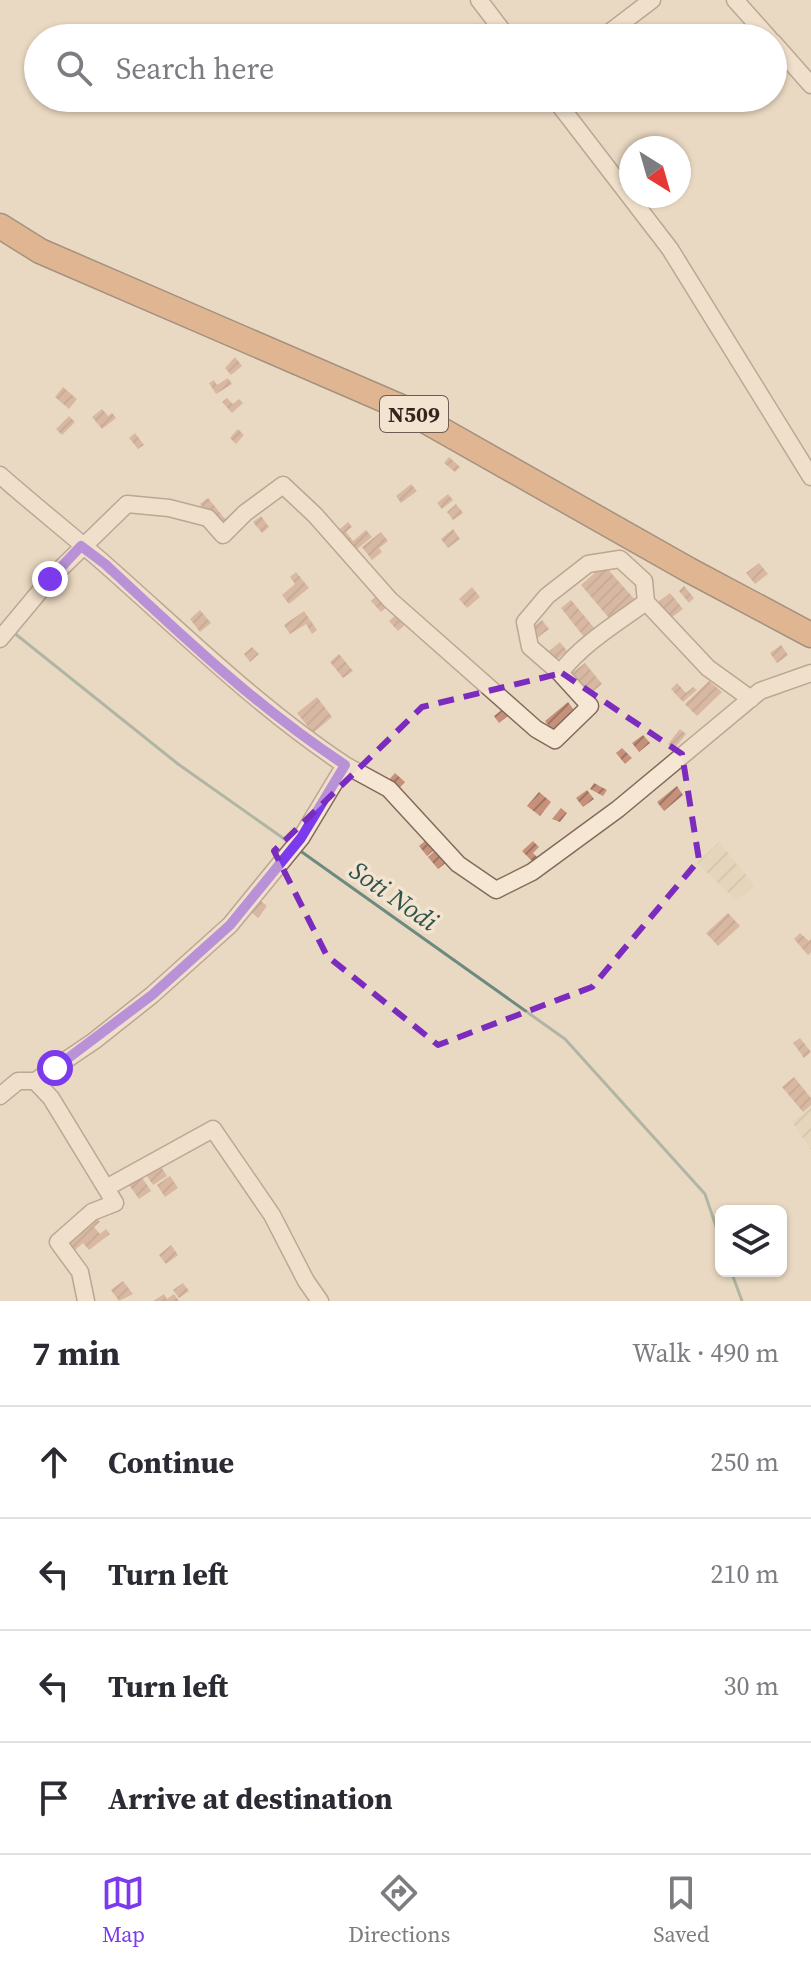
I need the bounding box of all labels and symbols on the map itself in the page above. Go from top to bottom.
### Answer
north arrow [619,136,691,208]
road number: N509 [380,396,448,432]
route end [32,561,68,597]
water label: Soti Nodi [343,852,445,940]
route start [37,1050,73,1086]

